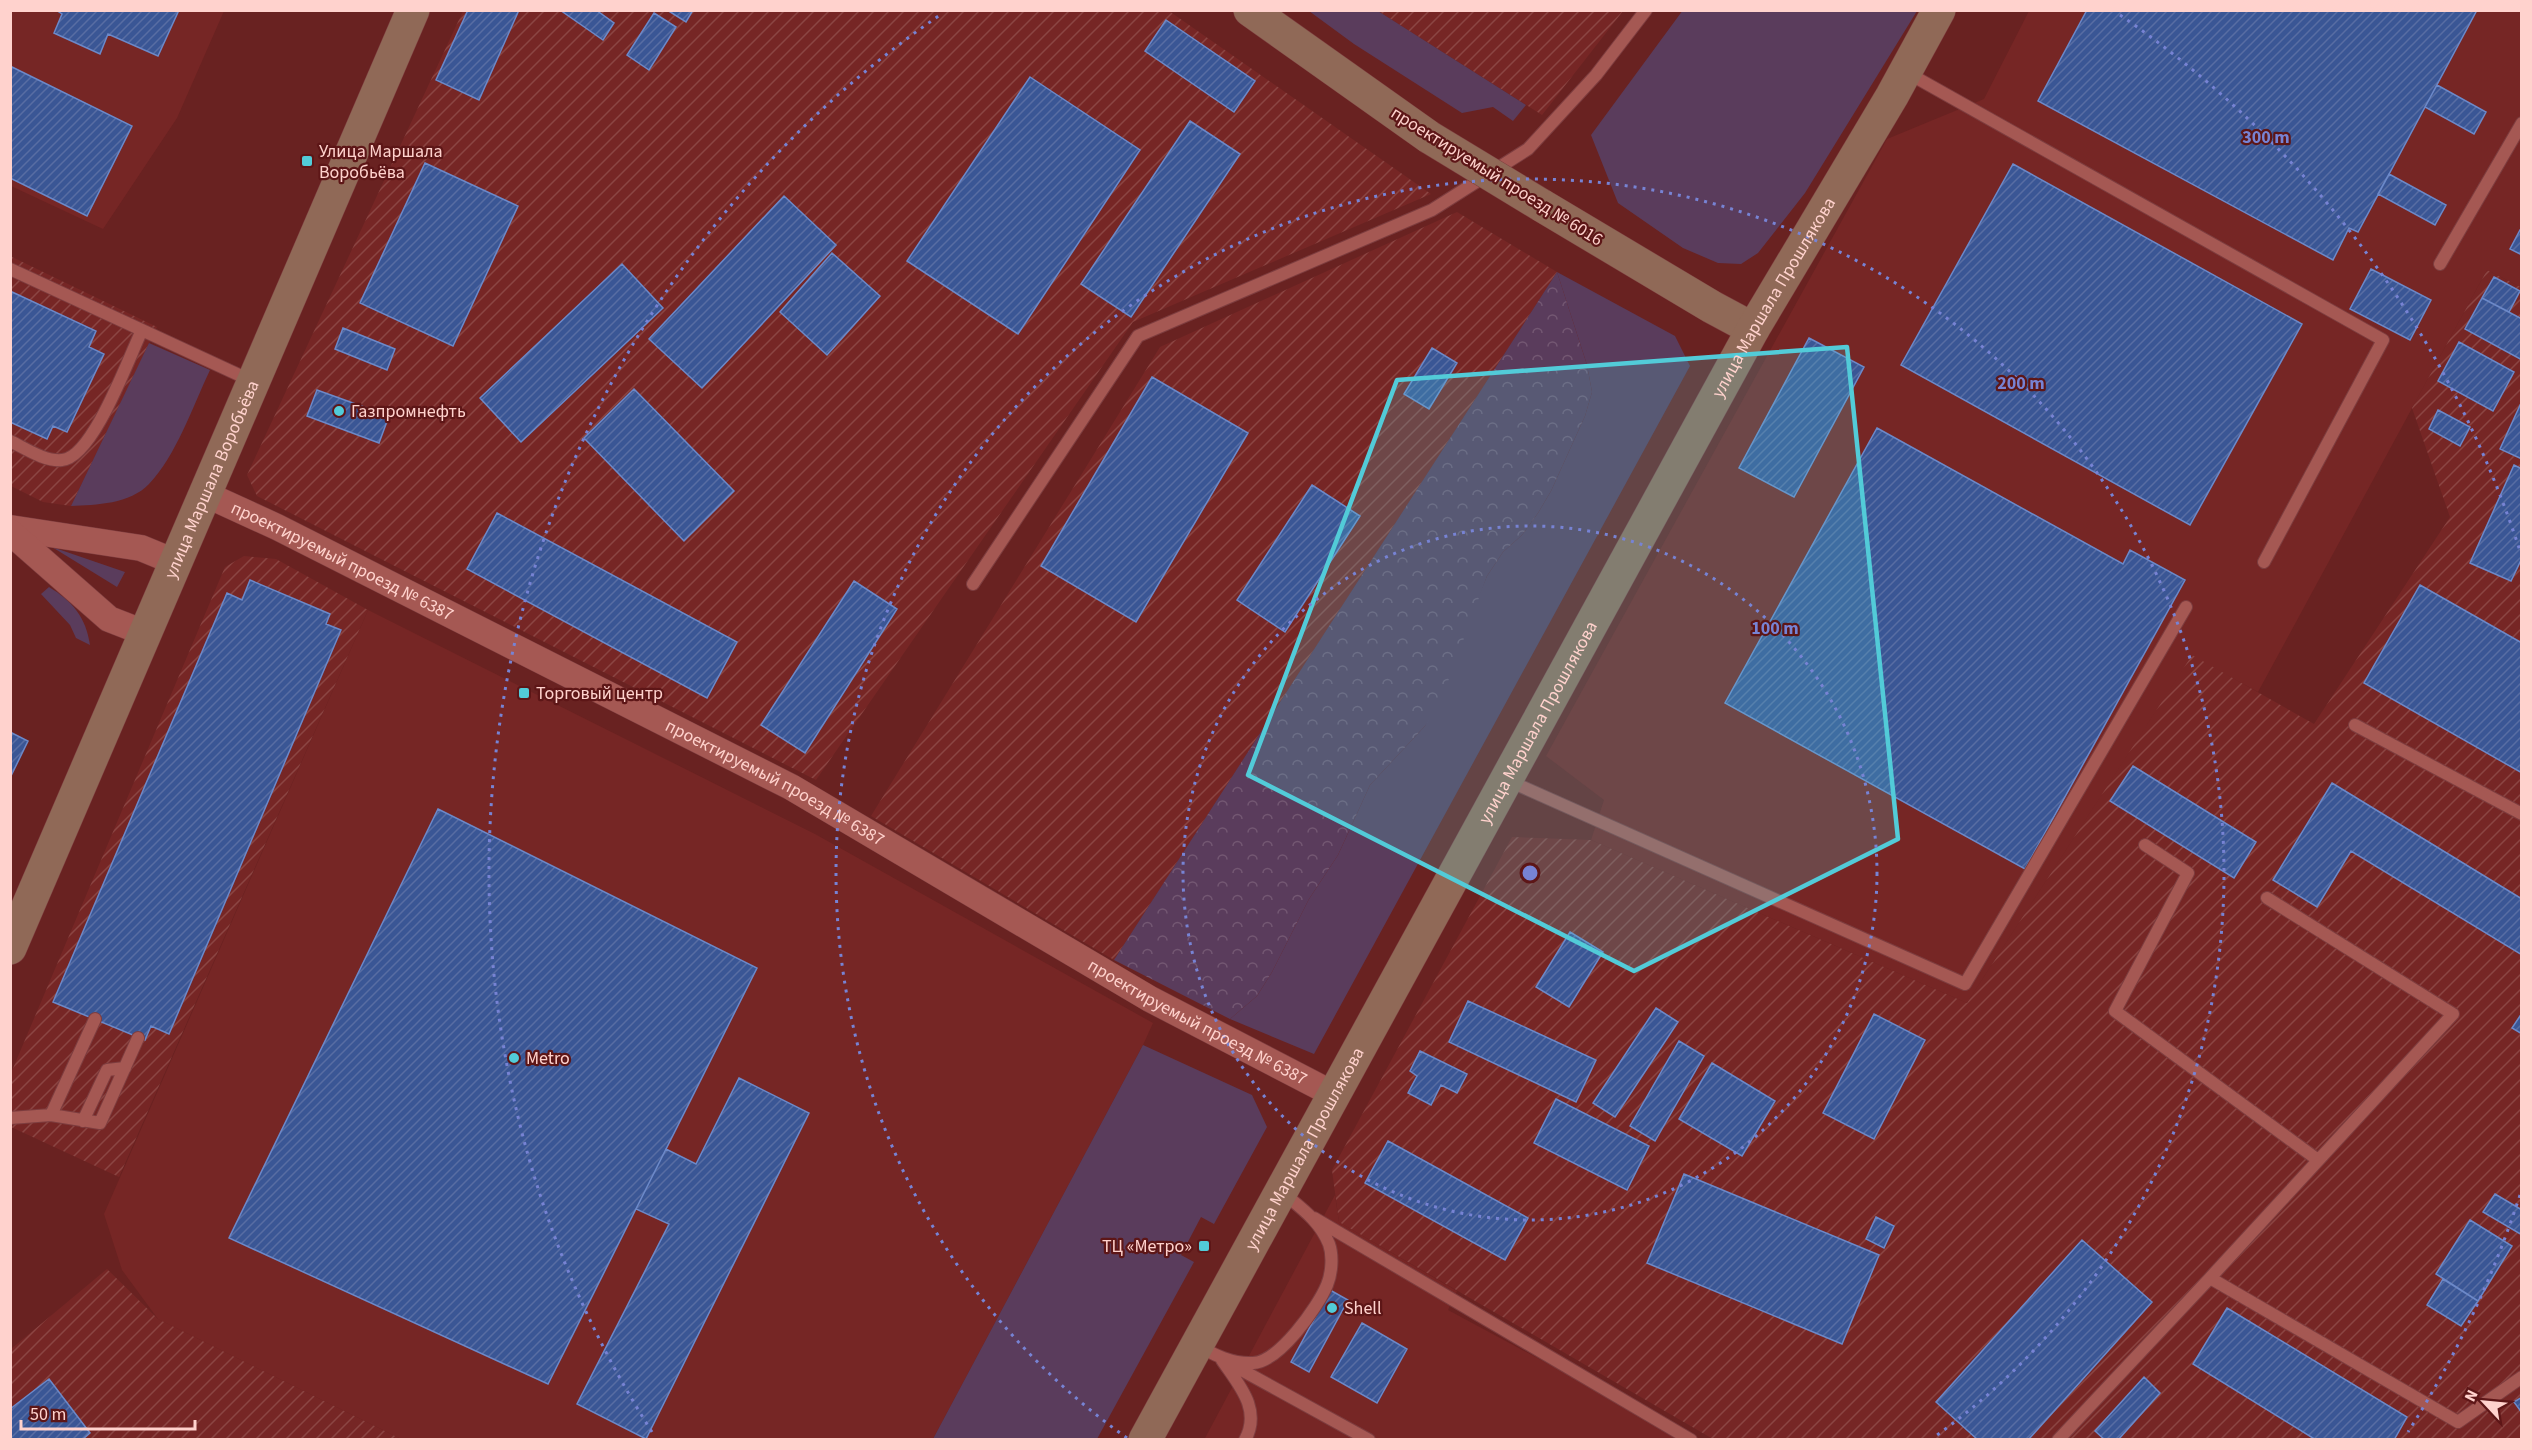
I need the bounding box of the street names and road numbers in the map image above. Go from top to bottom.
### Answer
street label: проектируемый проезд № 6016 [1386,101,1608,252]
street label: улица Маршала Прошлякова [1706,193,1842,402]
street label: улица Маршала Воробьёва [158,376,265,583]
street label: проектируемый проезд № 6387 [227,496,458,627]
street label: улица Маршала Прошлякова [1472,617,1604,829]
street label: проектируемый проезд № 6387 [661,713,889,852]
street label: проектируемый проезд № 6387 [1083,953,1312,1092]
street label: улица Маршала Прошлякова [1239,1043,1371,1255]

